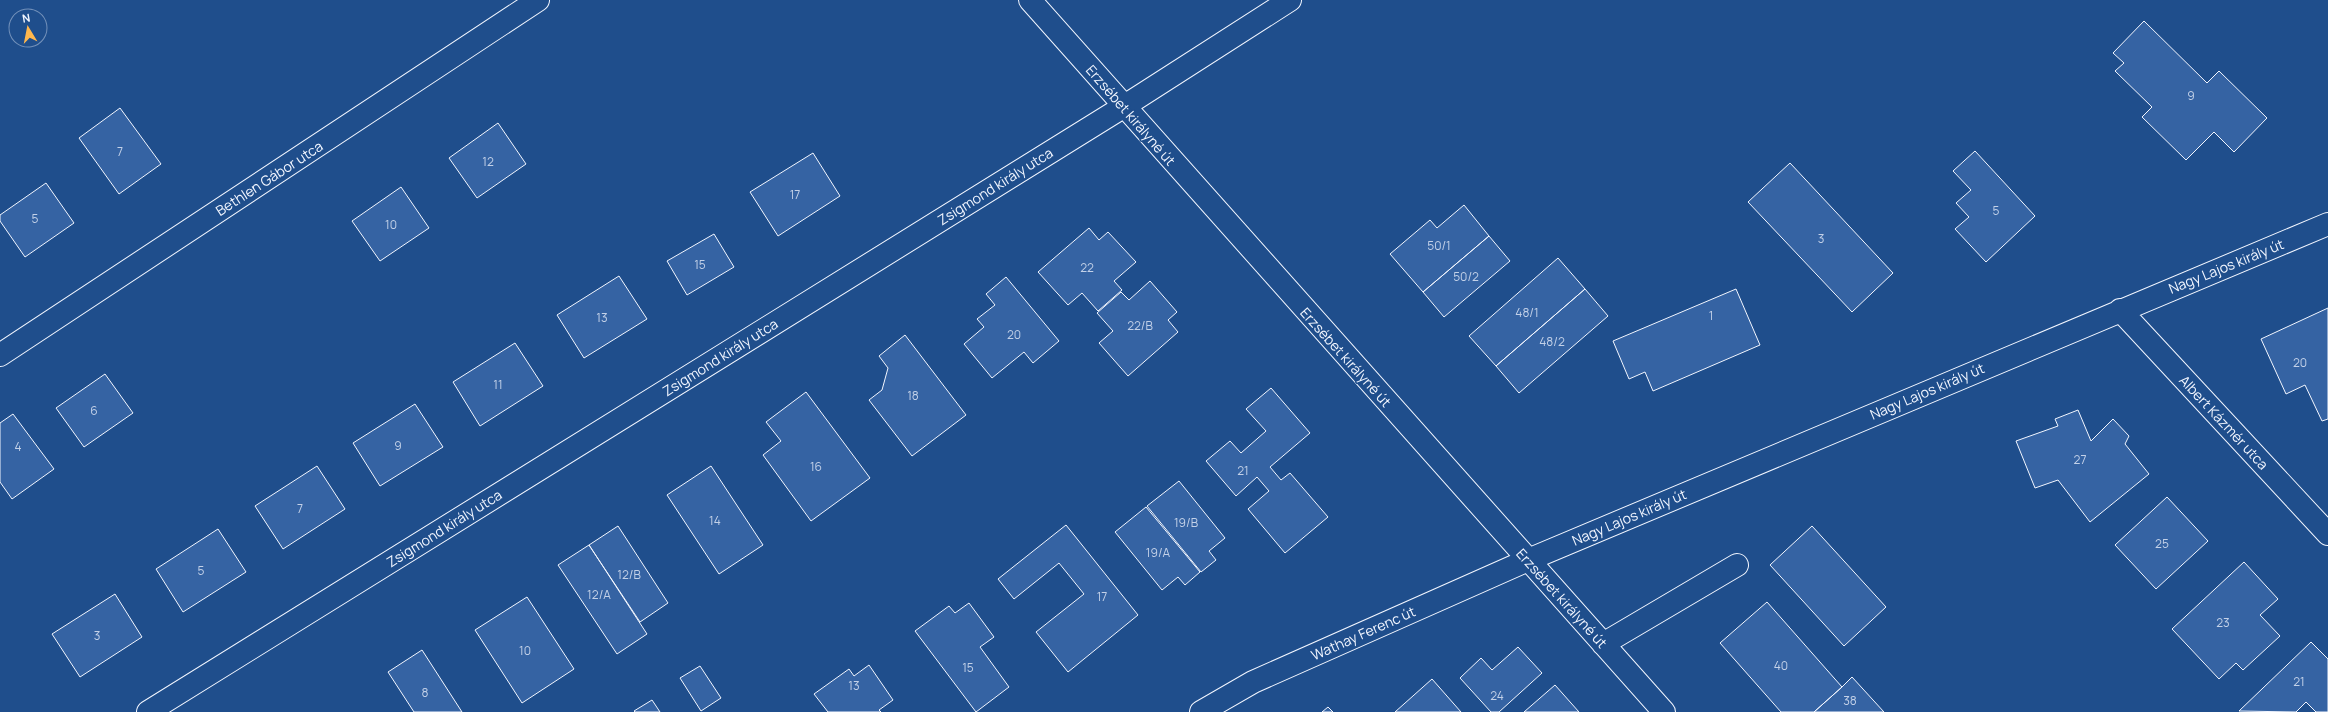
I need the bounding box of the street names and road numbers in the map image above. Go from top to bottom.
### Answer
street label: Erzsébet királyné út [1082,61,1180,170]
street label: Bethlen Gábor utca [212,136,326,220]
street label: Zsigmond király utca [934,143,1056,229]
street label: Nagy Lajos király út [2166,234,2287,298]
street label: Erzsébet királyné út [1296,303,1396,411]
street label: Zsigmond király utca [659,314,781,400]
street label: Nagy Lajos király út [1867,358,1988,424]
street label: Albert Kázmér utca [2175,371,2273,473]
street label: Nagy Lajos király út [1569,484,1690,550]
street label: Zsigmond király utca [383,485,505,571]
street label: Erzsébet királyné út [1512,544,1612,652]
street label: Wathay Ferenc út [1308,601,1419,665]

